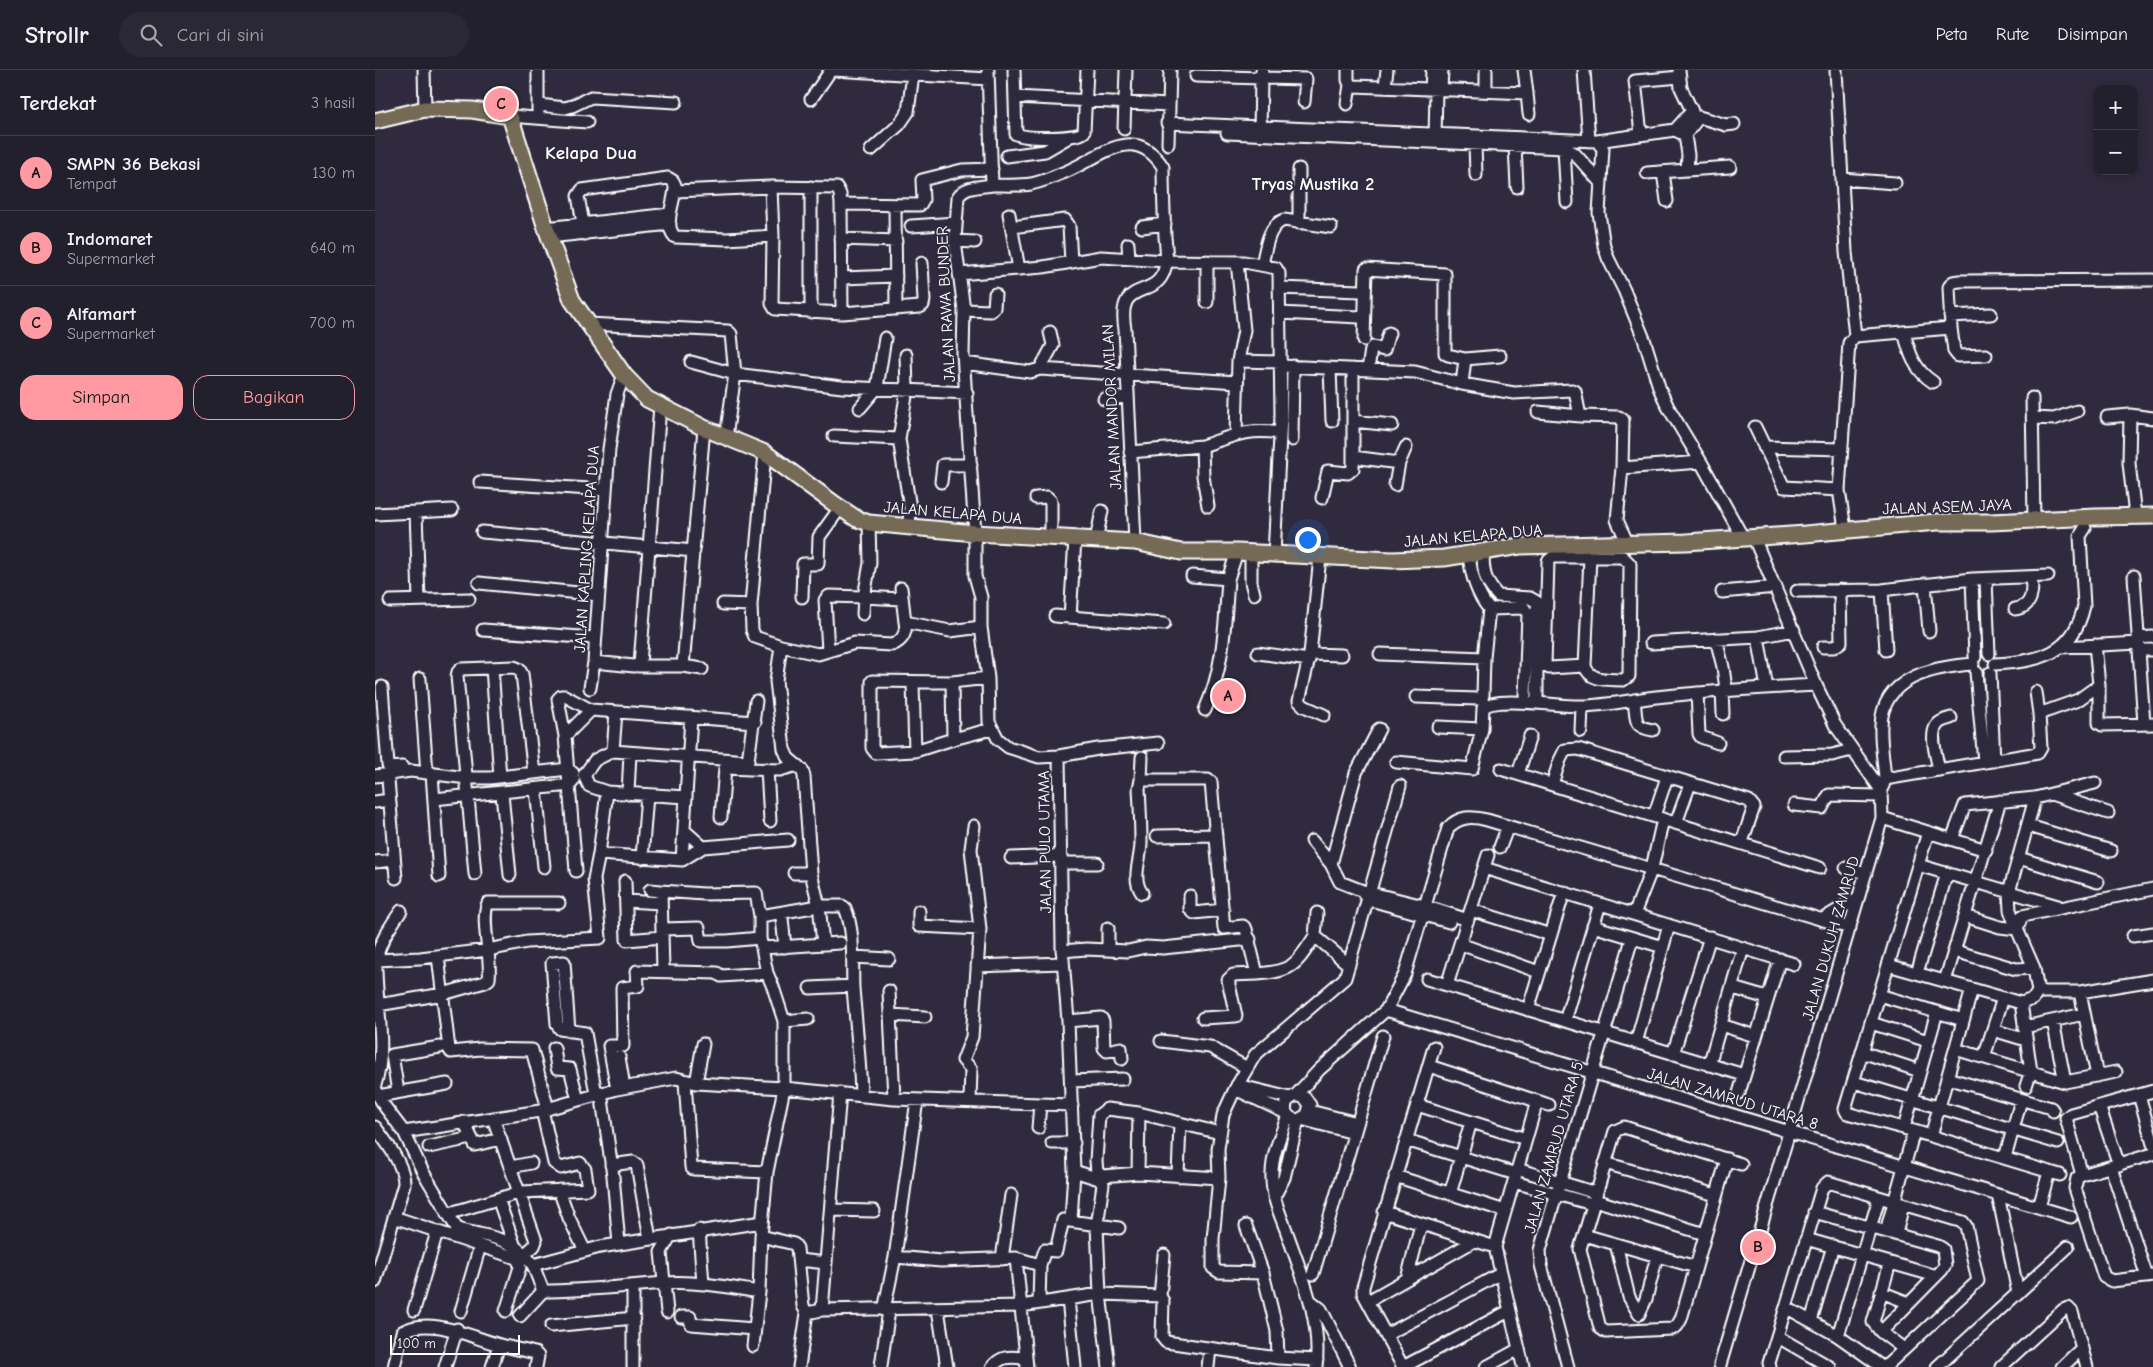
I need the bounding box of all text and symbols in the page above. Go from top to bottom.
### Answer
search box [119,12,469,57]
text: Strollr [25,21,89,49]
icon: search [137,21,165,49]
text: Cari di sini [177,24,264,46]
text: Peta [1935,24,1968,45]
text: Rute [1996,24,2029,45]
text: Disimpan [2057,24,2128,45]
pin: C [485,85,517,123]
map controls [2093,85,2138,175]
button: + [2093,85,2138,130]
text: Terdekat [20,91,96,115]
text: 3 hasil [311,94,355,112]
button: − [2093,130,2138,175]
district label: Kelapa Dua [545,142,637,164]
text: SMPN 36 Bekasi [67,153,201,175]
text: A [32,164,40,182]
text: 130 m [312,164,355,182]
district label: Tryas Mustika 2 [1252,174,1374,195]
text: Tempat [67,175,117,193]
street label: JALAN RAWA BUNDER [933,225,959,382]
text: Indomaret [67,228,152,250]
text: B [31,239,41,257]
text: 640 m [310,239,355,257]
text: Supermarket [67,250,155,268]
text: Alfamart [67,303,136,325]
text: C [31,314,41,332]
text: 700 m [309,314,355,332]
street label: JALAN MANDOR MILAN [1099,324,1125,490]
text: Supermarket [67,325,155,343]
button: Simpan [20,375,183,420]
button: Bagikan [193,375,355,420]
street label: JALAN KAPLING KELAPA DUA [571,445,603,653]
street label: JALAN ASEM JAYA [1882,496,2012,518]
street label: JALAN KELAPA DUA [883,498,1023,528]
street label: JALAN KELAPA DUA [1403,521,1543,551]
your location [1295,527,1321,553]
pin: A [1212,677,1244,715]
street label: JALAN PULO UTAMA [1035,770,1055,914]
street label: JALAN DUKUH ZAMRUD [1799,854,1863,1023]
street label: JALAN ZAMRUD UTARA 5 [1521,1059,1587,1235]
street label: JALAN ZAMRUD UTARA 8 [1645,1064,1820,1134]
pin: B [1742,1228,1774,1266]
scale bar [390,1332,520,1355]
text: 100 m [397,1335,436,1352]

